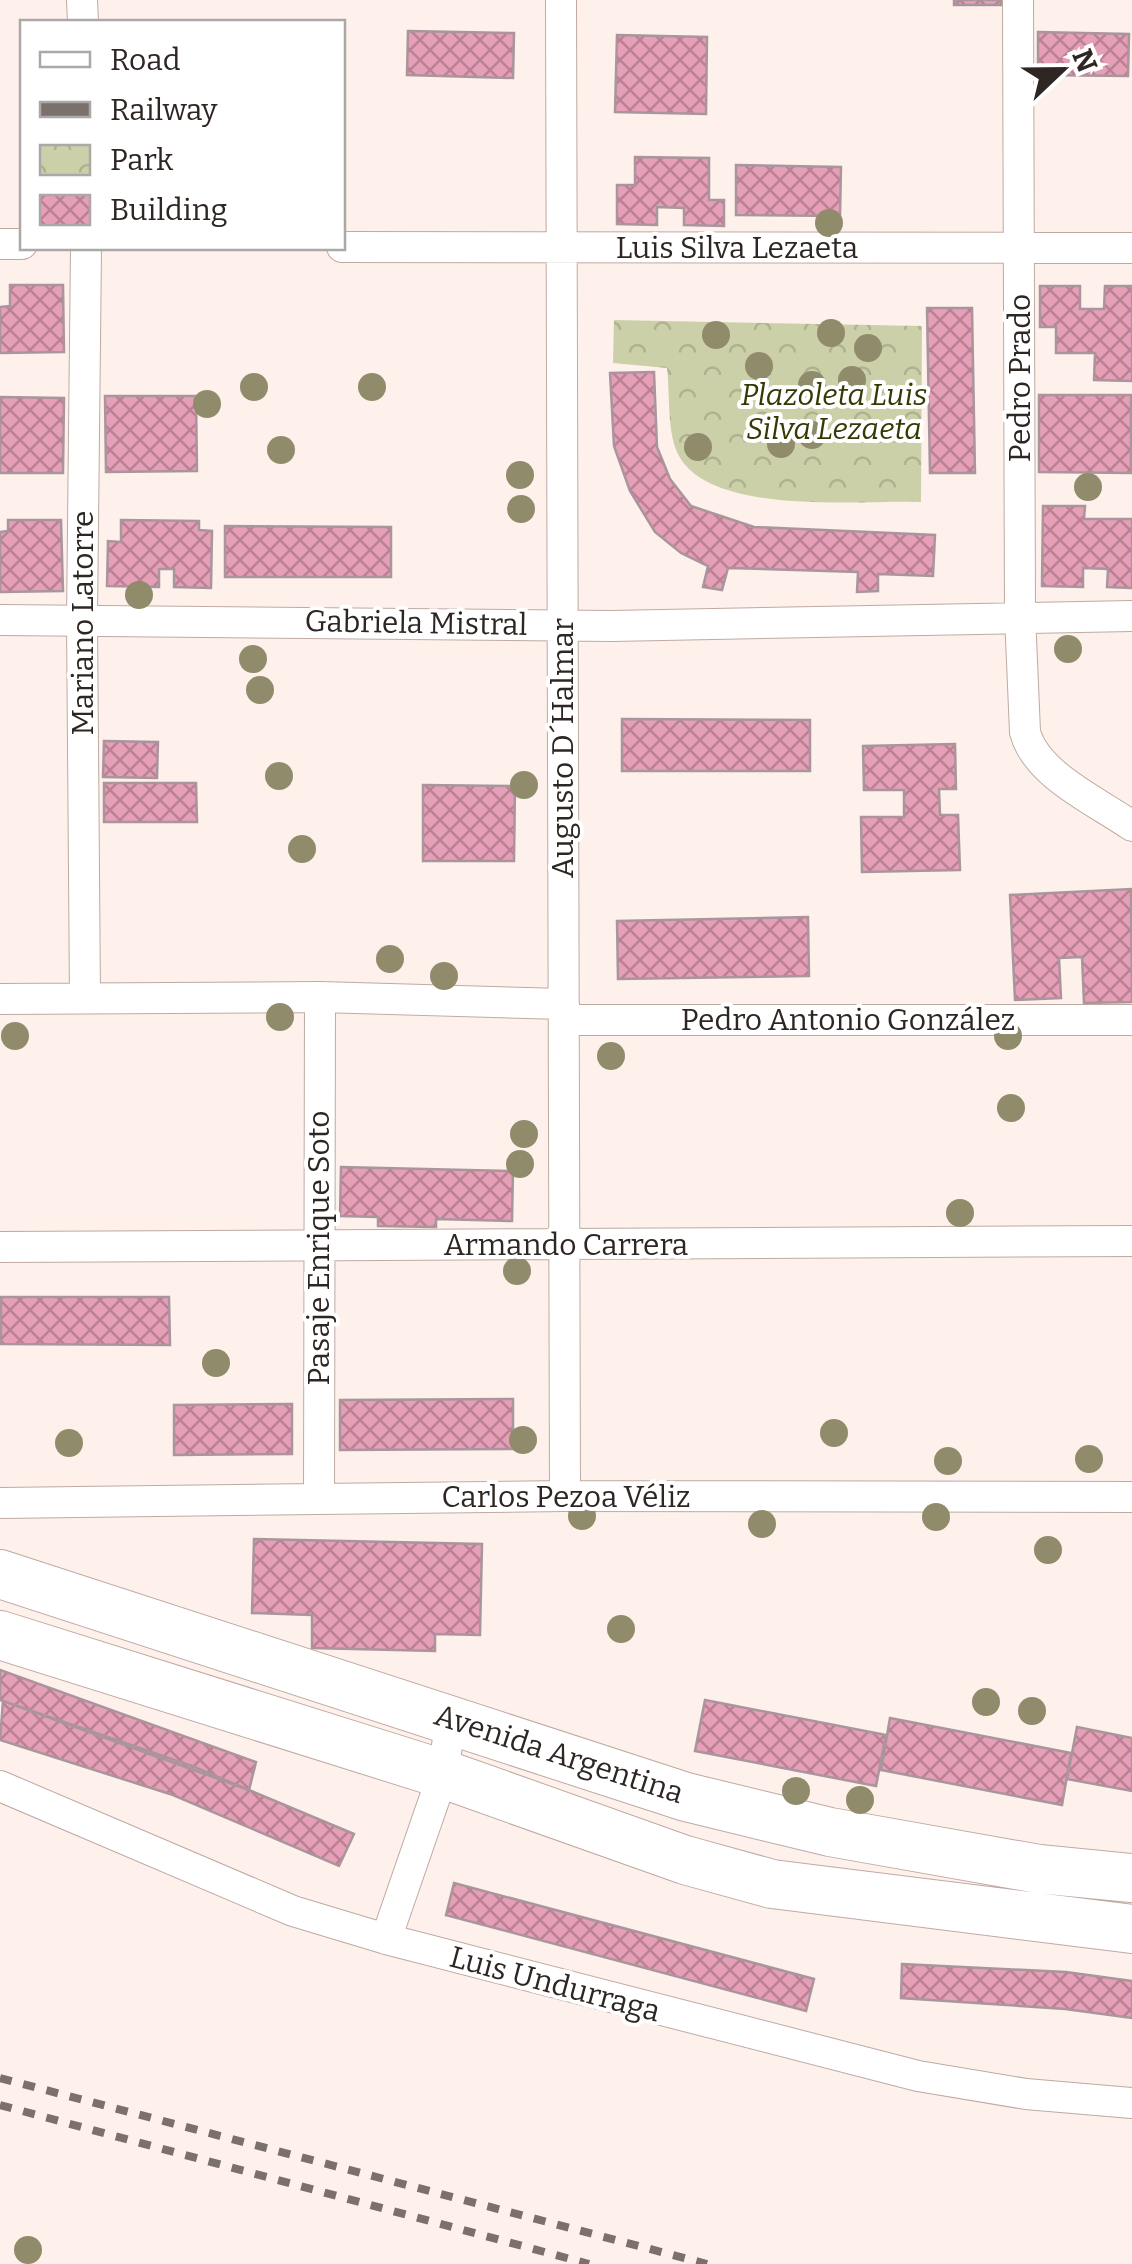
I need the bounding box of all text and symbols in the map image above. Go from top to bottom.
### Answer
legend [20,20,345,250]
north arrow [1012,20,1112,120]
text: Road [110,42,181,78]
text: N [1065,45,1104,77]
text: Railway [110,92,218,128]
text: Park [110,142,173,178]
text: Building [110,192,228,228]
street label: Luis Silva Lezaeta [616,230,858,266]
street label: Pedro Prado [1002,294,1038,462]
park label: Plazoleta Luis Silva Lezaeta [741,377,927,447]
street label: Mariano Latorre [65,511,101,735]
street label: Gabriela Mistral [304,603,528,643]
street label: Augusto D´Halmar [545,618,581,878]
street label: Pedro Antonio González [681,1002,1015,1038]
street label: Pasaje Enrique Soto [301,1111,337,1385]
street label: Armando Carrera [444,1227,688,1263]
street label: Carlos Pezoa Véliz [442,1479,691,1515]
street label: Avenida Argentina [430,1697,688,1811]
street label: Luis Undurraga [446,1939,664,2029]

